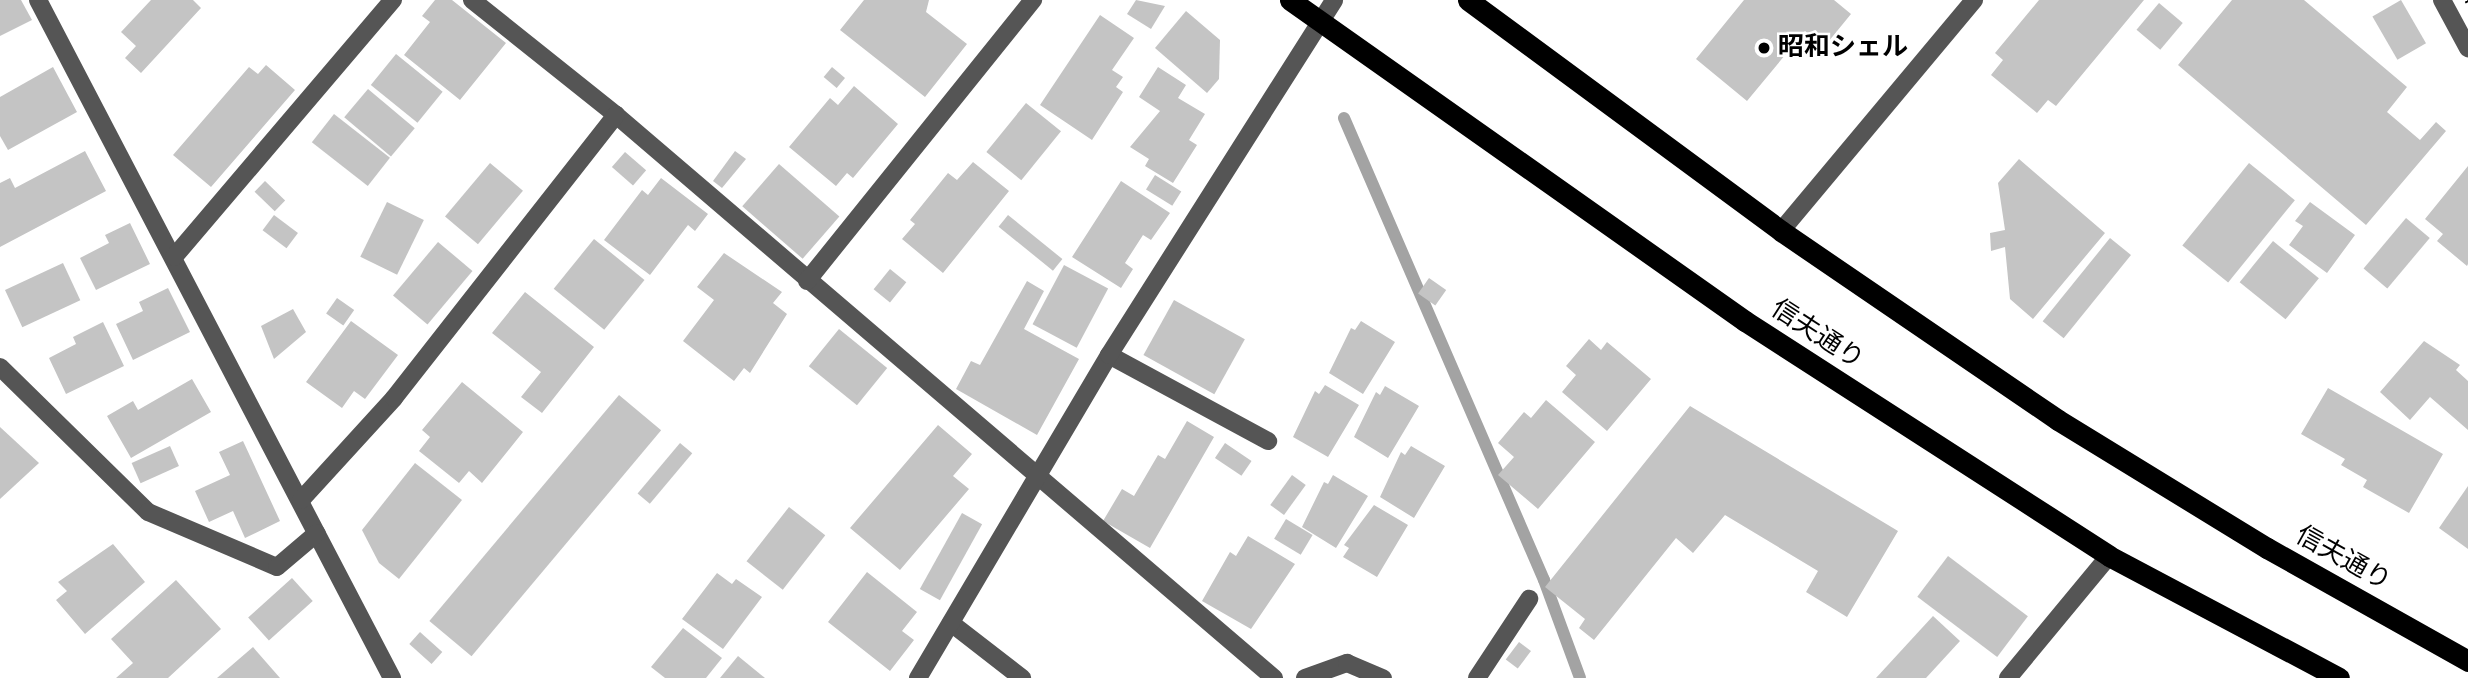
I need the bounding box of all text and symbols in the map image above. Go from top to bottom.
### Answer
place label: 昭和シェル [1778,32,1908,64]
marker: 昭和シェル [1756,40,1772,56]
street label: 信夫通り [1765,294,1869,376]
street label: 信夫通り [2290,520,2396,598]

